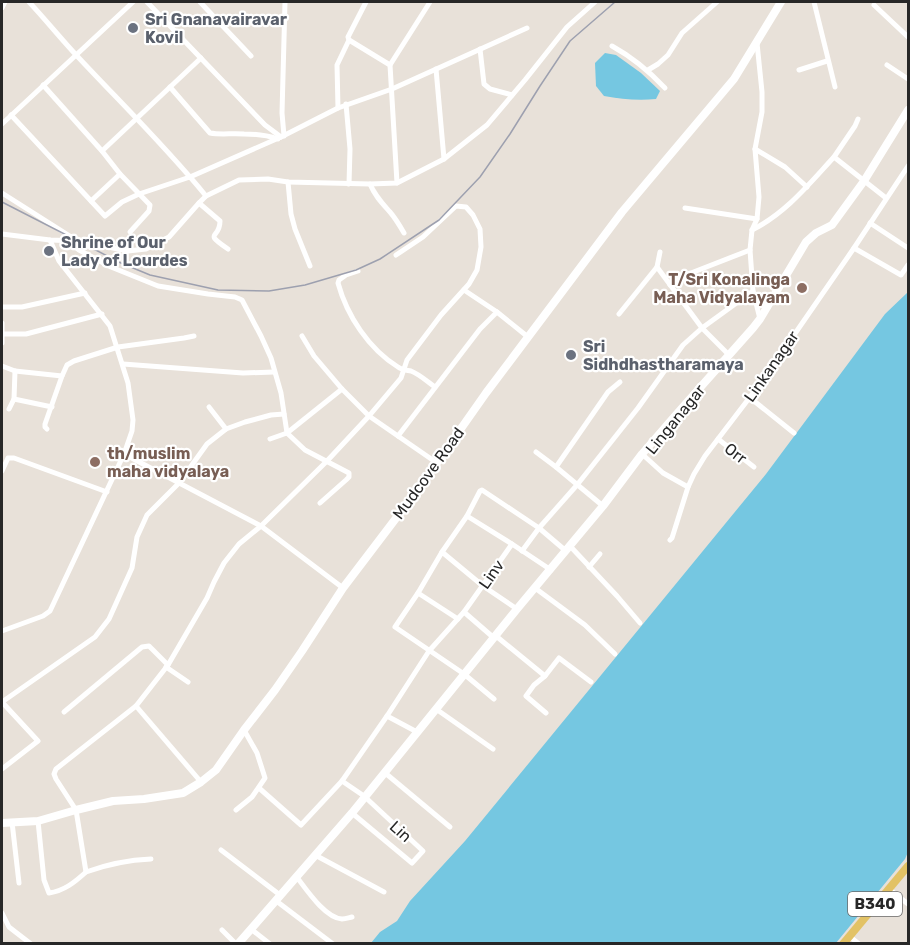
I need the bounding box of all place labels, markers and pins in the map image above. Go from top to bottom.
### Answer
place label: Sri Gnanavairavar Kovil [145,10,288,47]
marker: Sri Gnanavairavar Kovil [126,21,140,35]
place label: Shrine of Our Lady of Lourdes [61,233,188,270]
marker: Shrine of Our Lady of Lourdes [42,244,56,258]
place label: T/Sri Konalinga Maha Vidyalayam [653,270,790,307]
marker: T/Sri Konalinga Maha Vidyalayam [795,281,809,295]
place label: Sri Sidhdhastharamaya [583,337,744,374]
marker: Sri Sidhdhastharamaya [564,348,578,362]
place label: th/muslim maha vidyalaya [107,444,229,481]
marker: th/muslim maha vidyalaya [88,455,102,469]

